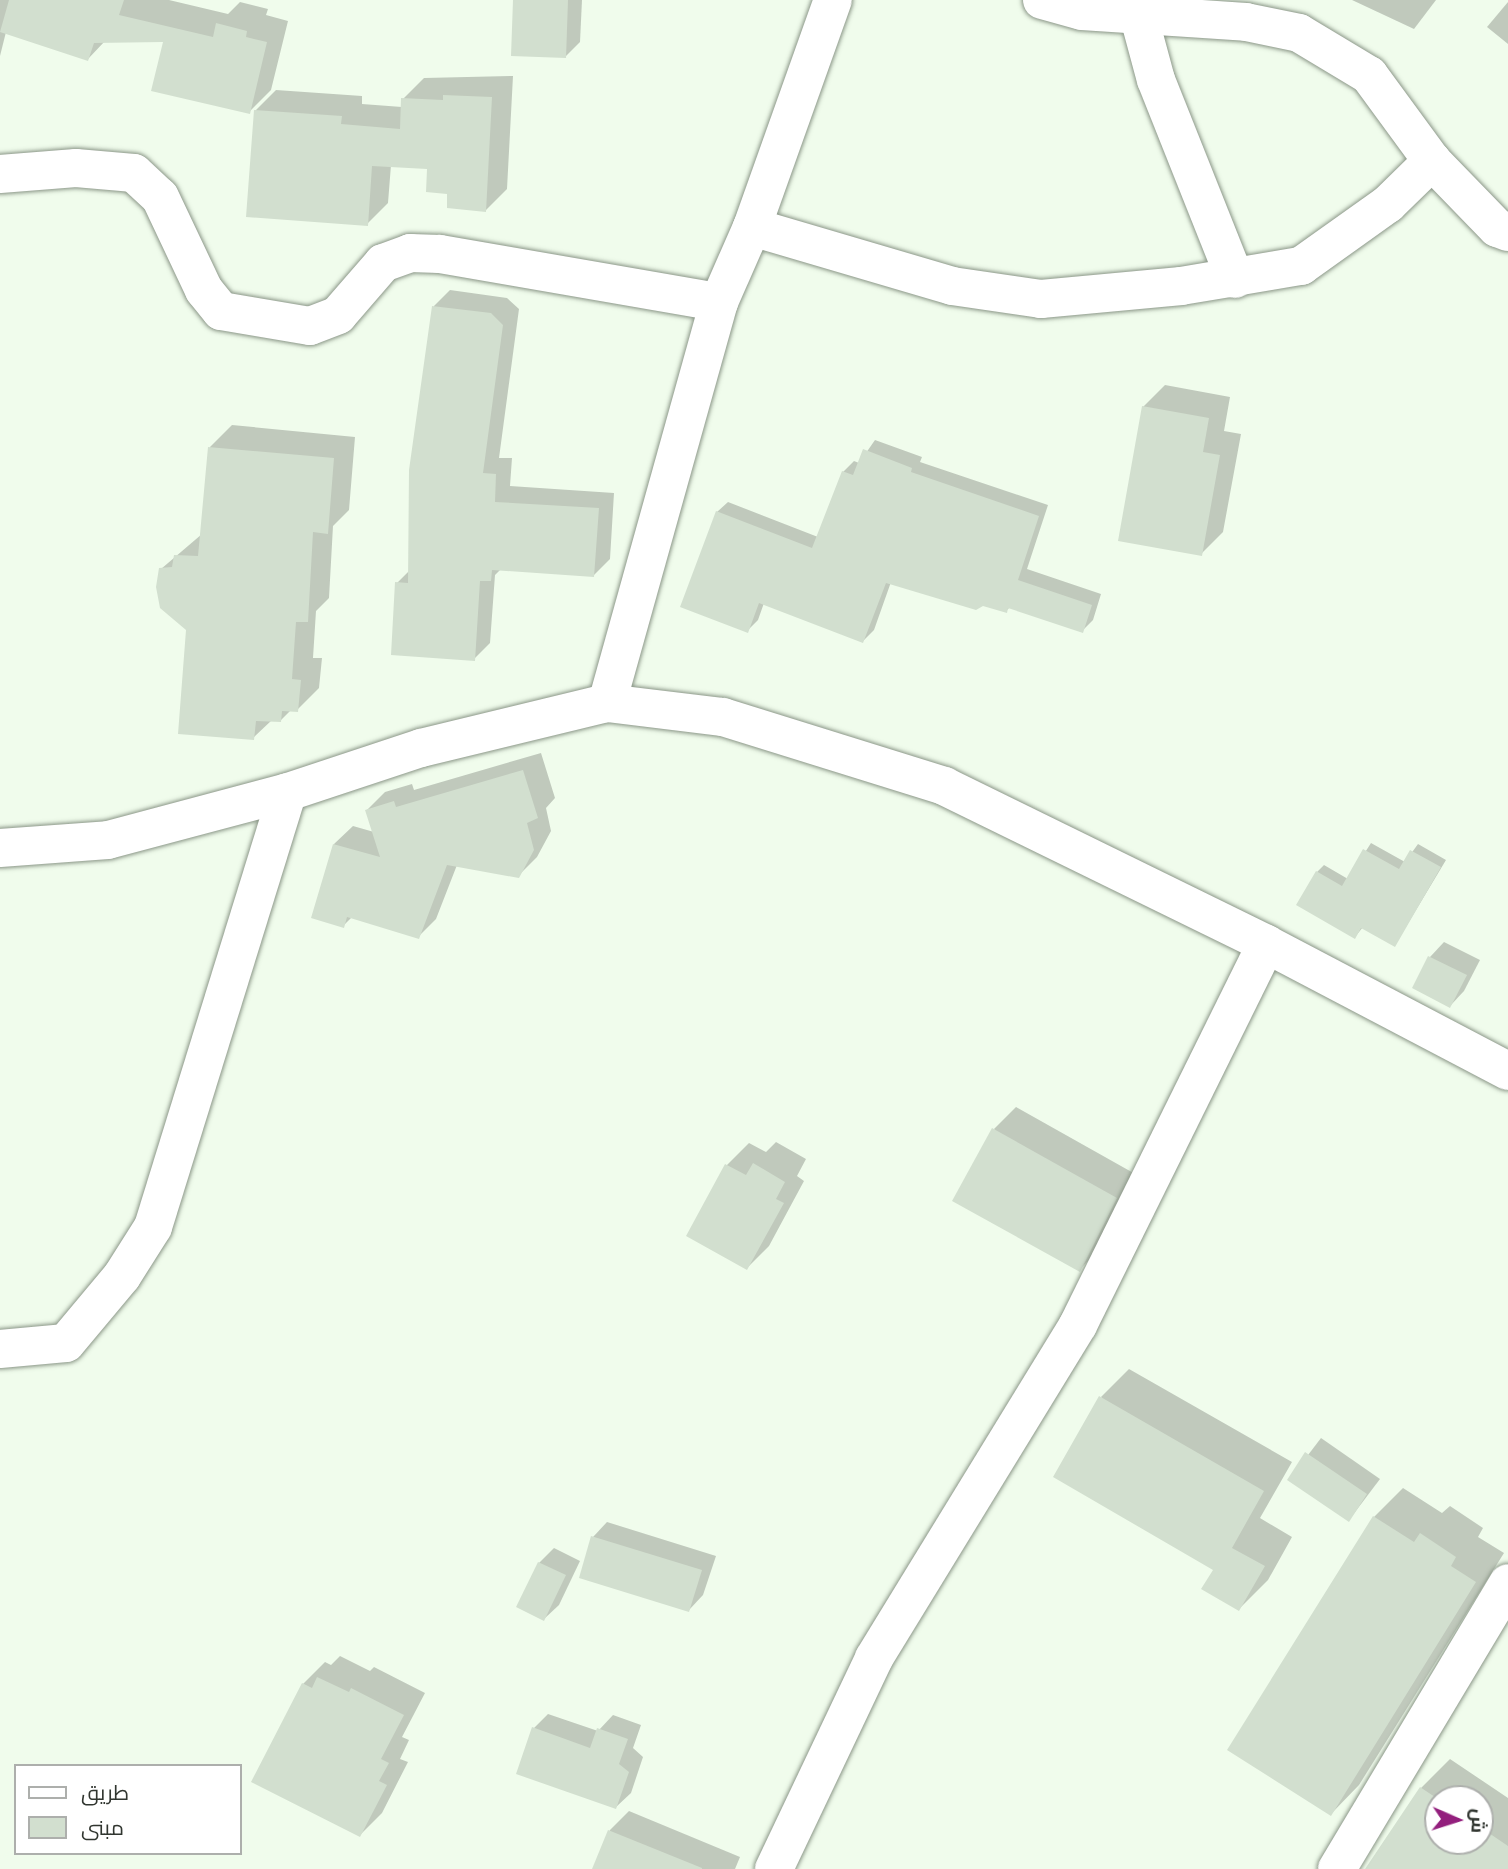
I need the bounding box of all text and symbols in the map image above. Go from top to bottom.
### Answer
legend [14,1764,242,1855]
text: طريق [81,1779,129,1806]
north arrow [1424,1785,1494,1855]
text: ش [1465,1808,1492,1834]
text: مبنى [81,1814,124,1841]

